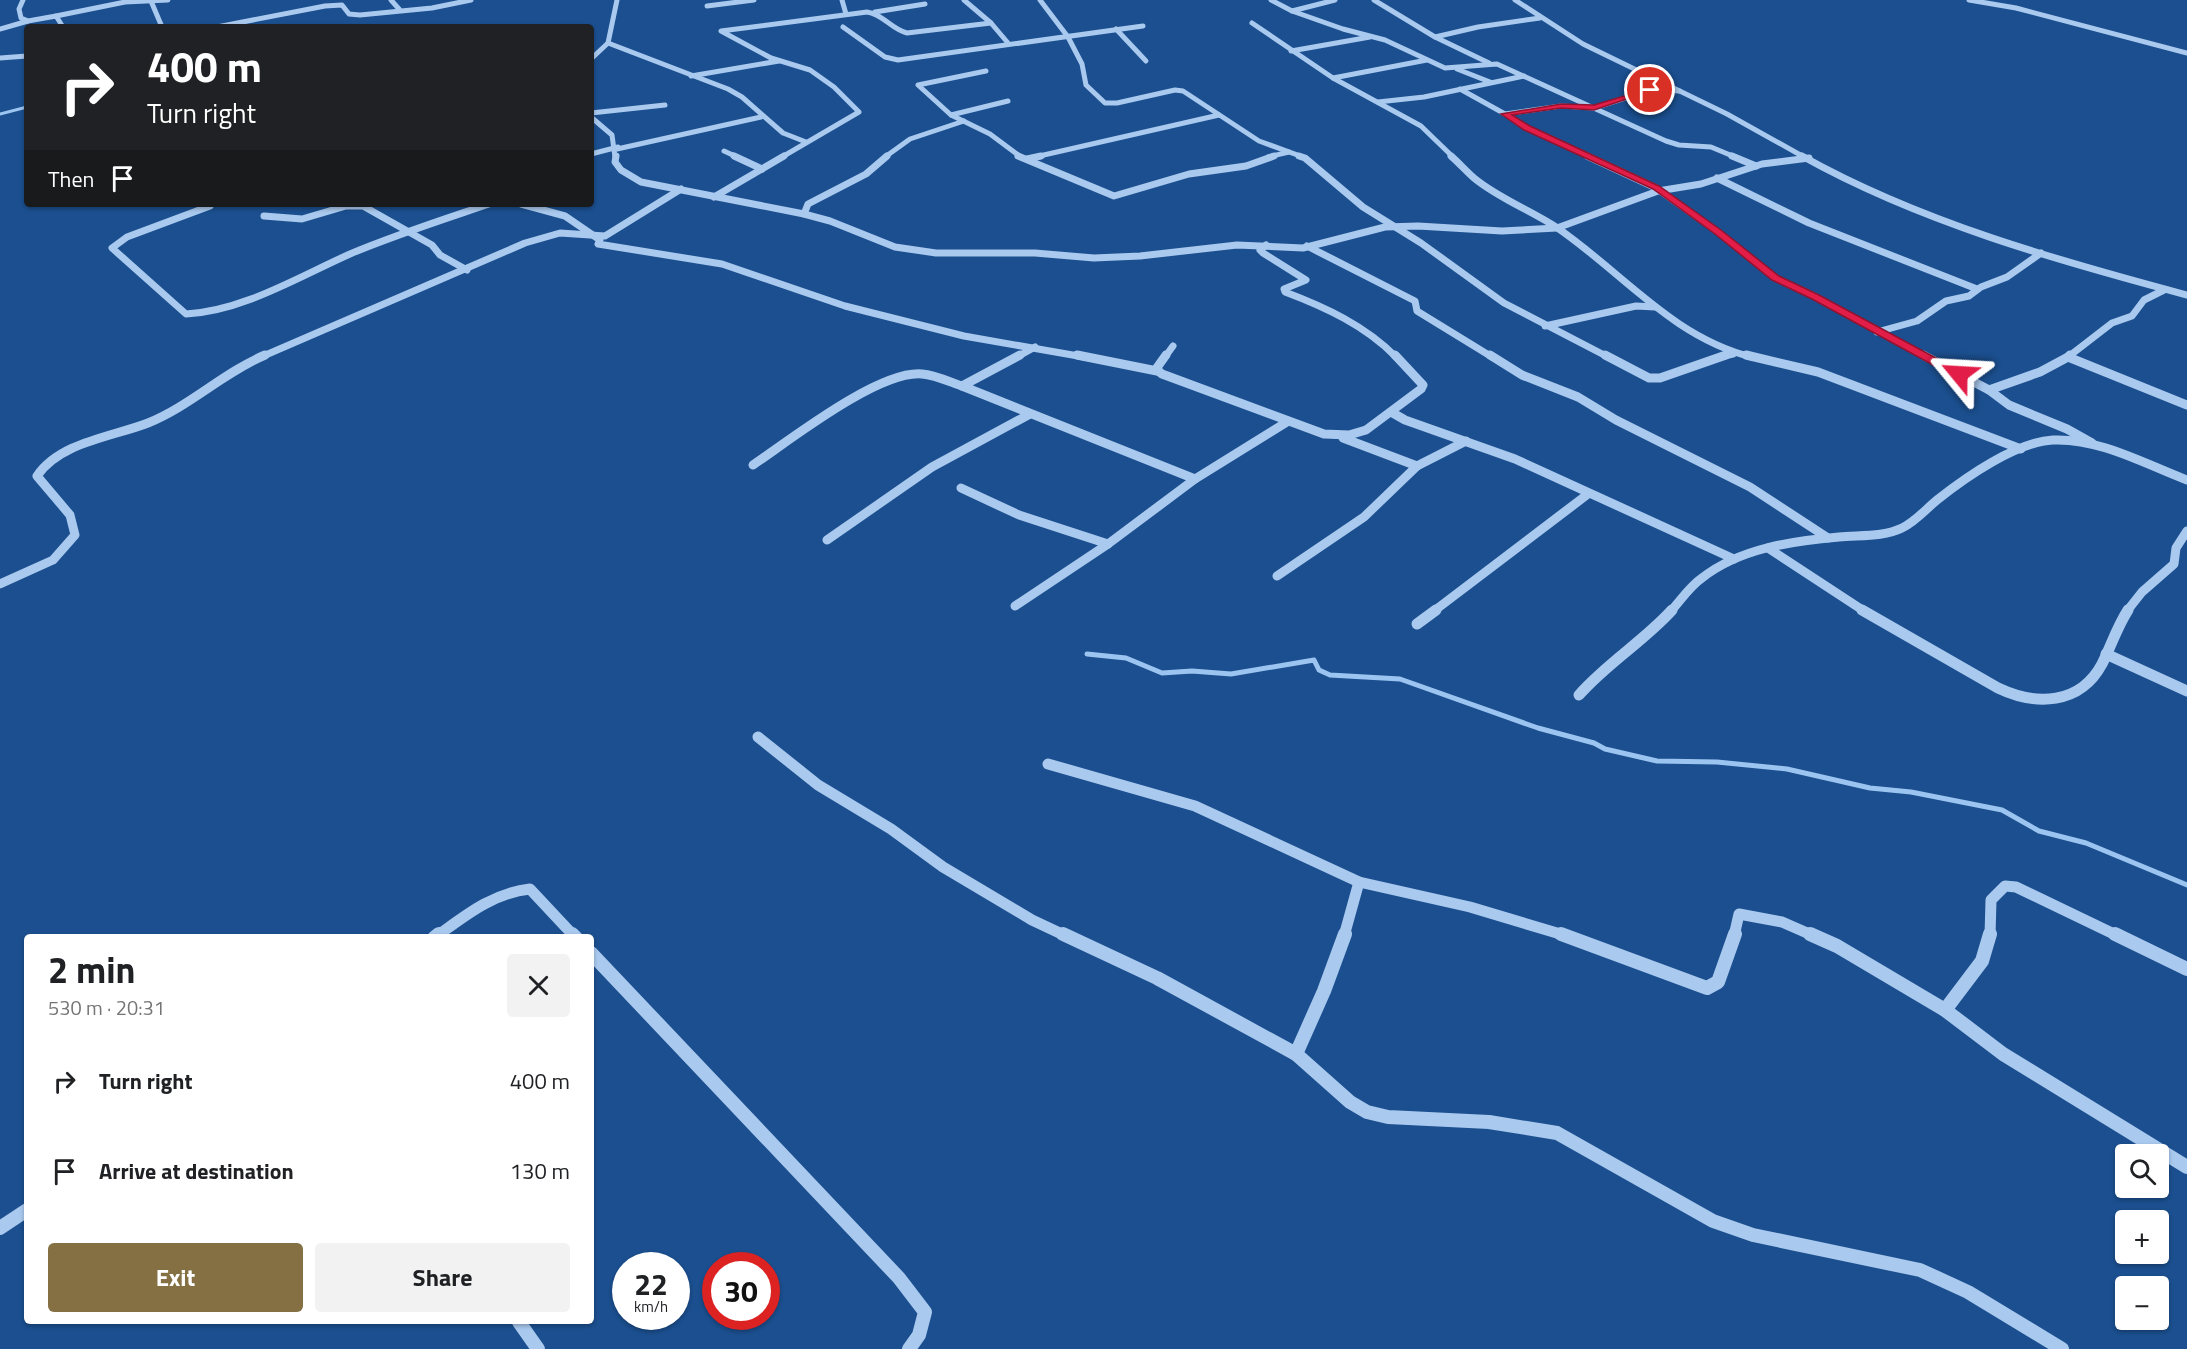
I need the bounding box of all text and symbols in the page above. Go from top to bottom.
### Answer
text: 400 m [147,34,262,98]
icon: right [48,48,126,126]
pin [1624,64,1675,115]
icon: arrive [1633,73,1666,106]
text: Turn right [147,92,256,133]
text: Then [48,162,94,196]
icon: arrive [106,162,139,195]
position arrow [1927,342,1991,406]
text: 2 min [48,942,135,997]
button: close [507,954,570,1017]
text: 530 m · 20:31 [48,992,165,1023]
text: Turn right [99,1064,193,1098]
text: 400 m [510,1064,570,1098]
icon: right [48,1065,81,1098]
map controls [2115,1144,2169,1330]
button: search [2115,1144,2169,1198]
text: Arrive at destination [99,1154,294,1188]
text: 130 m [510,1154,570,1188]
icon: arrive [48,1155,81,1188]
button: + [2115,1210,2169,1264]
button: Exit [48,1243,303,1312]
button: Share [315,1243,570,1312]
speed limit sign: 30 [702,1252,780,1330]
text: 22 [634,1261,668,1307]
button: − [2115,1276,2169,1330]
text: km/h [634,1295,668,1318]

